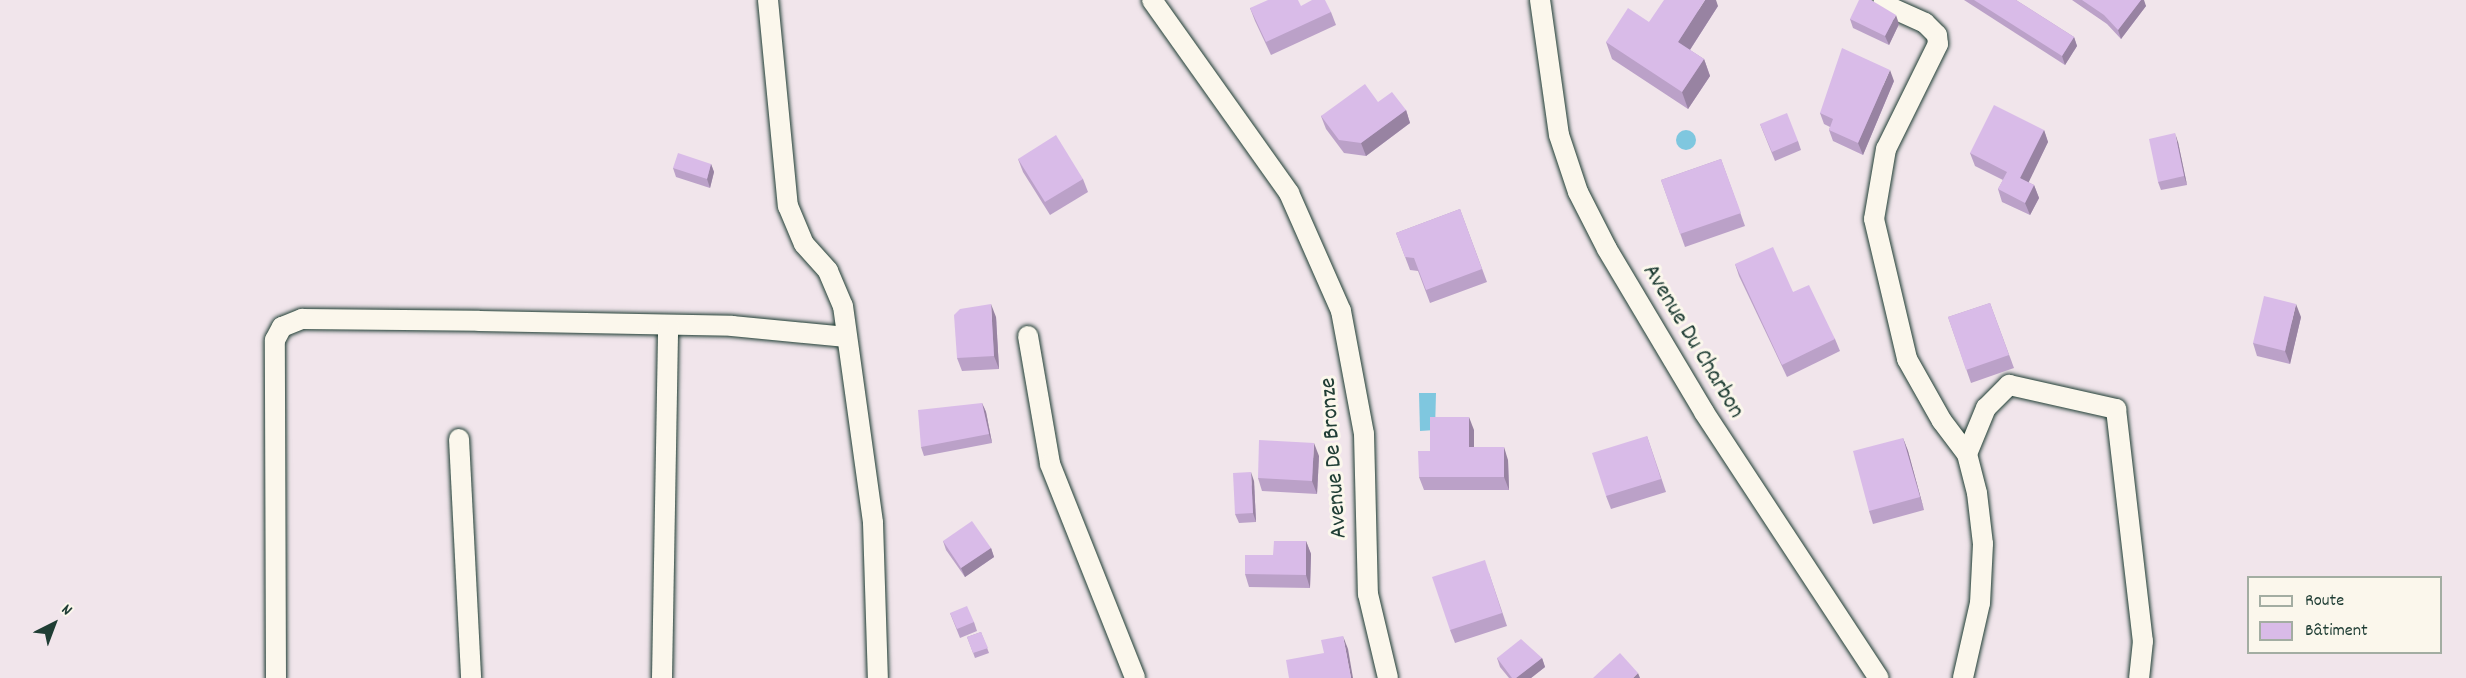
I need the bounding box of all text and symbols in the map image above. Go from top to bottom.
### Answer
street label: Avenue Du Charbon [1635,260,1749,424]
street label: Avenue De Bronze [1315,377,1355,539]
legend [2247,576,2442,654]
text: Route [2305,589,2344,614]
north arrow [24,594,84,654]
text: N [56,599,77,621]
text: Bâtiment [2305,619,2368,644]

